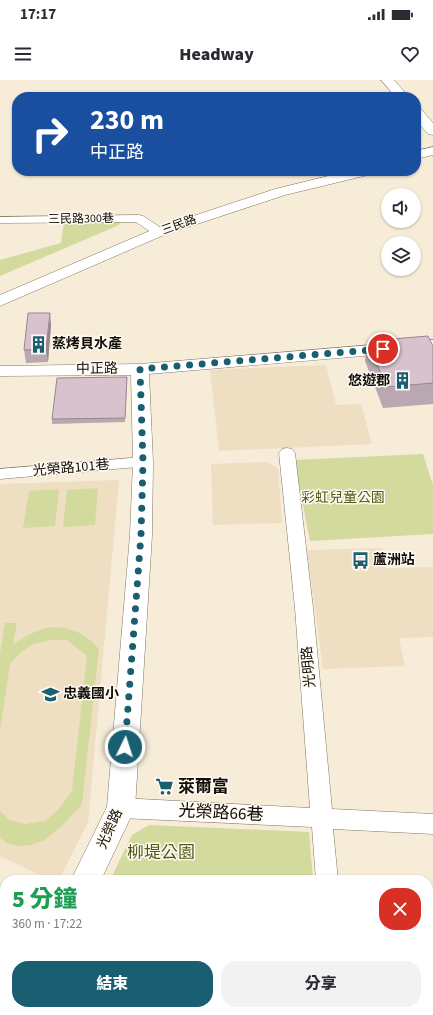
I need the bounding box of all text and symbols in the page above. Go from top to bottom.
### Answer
text: 17:17 [20,4,56,25]
text: Headway [179,42,254,67]
icon: menu [12,43,34,65]
icon: heart [399,43,421,65]
text: 230 m [90,100,164,140]
icon: right [24,108,76,160]
text: 中正路 [90,140,144,165]
map controls [381,188,421,276]
button: sound [381,188,421,228]
street label: 三民路300巷 [48,210,114,228]
street label: 三民路 [159,211,199,239]
button: layers [381,236,421,276]
pin [366,332,400,366]
building icon: 蒸烤貝水產 [29,334,49,354]
place label: 蒸烤貝水產 [52,334,122,354]
icon: arrive [372,338,394,360]
street label: 中正路 [76,359,118,379]
place label: 悠遊郡 [348,371,390,391]
building icon: 悠遊郡 [393,371,413,391]
street label: 光榮路101巷 [32,455,110,481]
park label: 彩虹兒童公園 [301,488,385,508]
bus stop icon: 蘆洲站 [350,550,370,570]
place label: 蘆洲站 [373,550,415,570]
street label: 光明路 [297,645,321,689]
school or university icon: 忠義國小 [40,684,60,704]
place label: 忠義國小 [63,684,119,704]
position arrow [104,726,146,768]
place label: 萊爾富 [178,775,229,799]
supermarket icon: 萊爾富 [155,777,175,797]
street label: 光榮路66巷 [178,799,264,827]
street label: 光榮路 [92,806,128,852]
park label: 柳堤公園 [127,841,195,865]
text: 5 分鐘 [12,882,78,917]
button: close [379,888,421,930]
text: 360 m · 17:22 [12,915,82,933]
button: 結束 [12,961,213,1007]
button: 分享 [221,961,421,1007]

